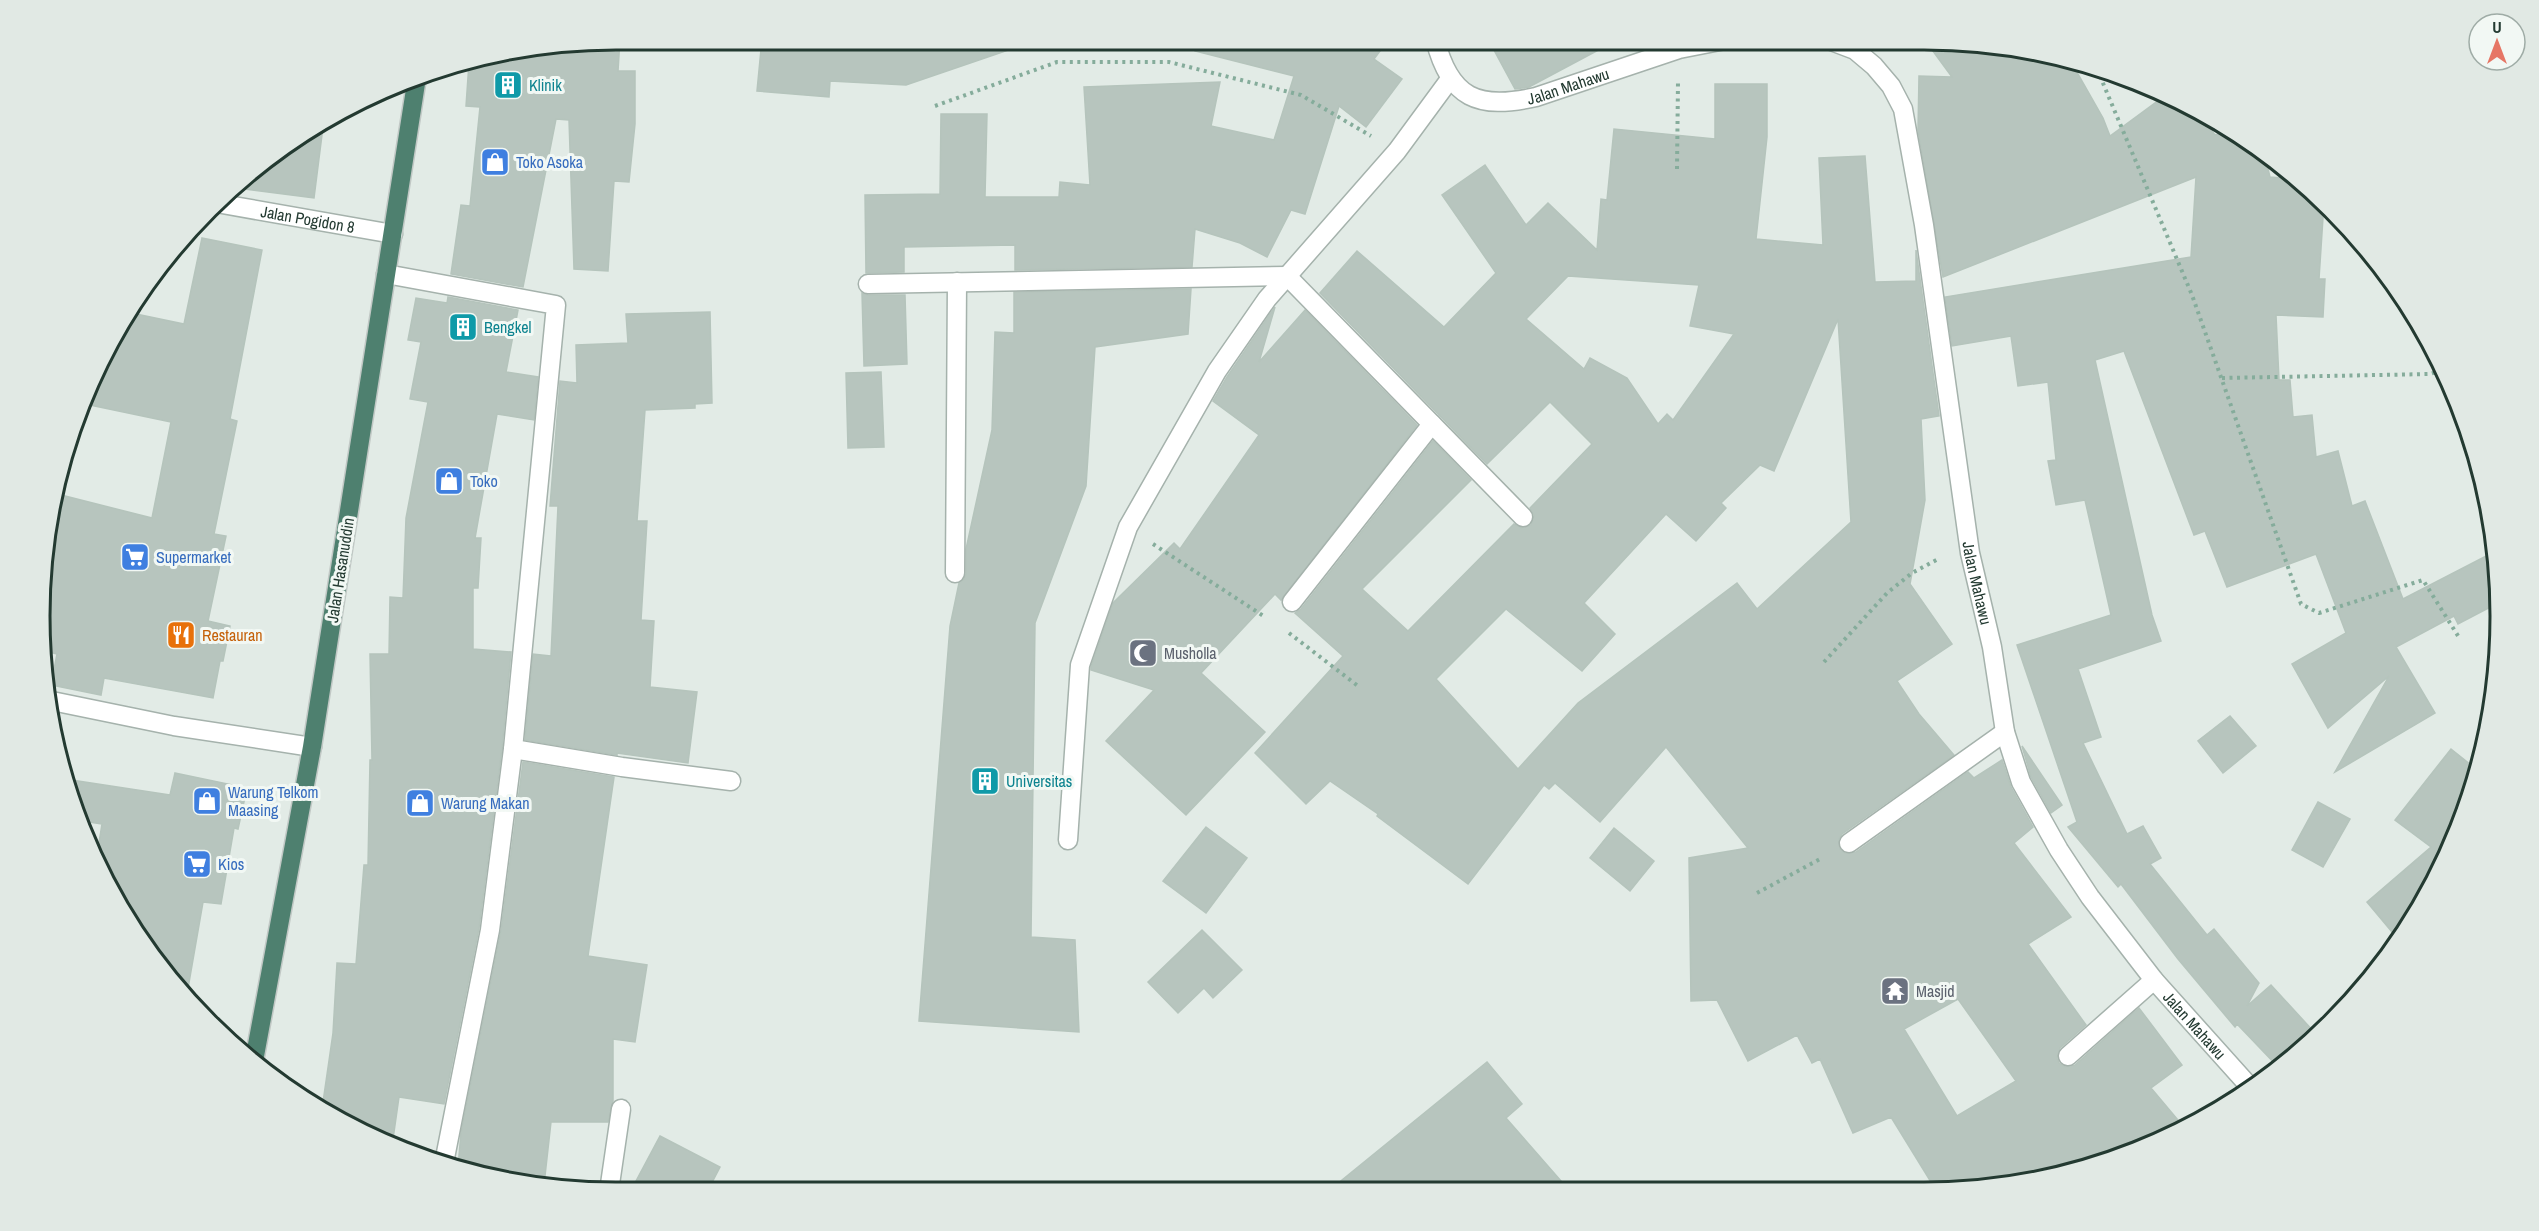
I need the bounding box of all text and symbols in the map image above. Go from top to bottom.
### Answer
north arrow [2467,12,2527,72]
text: U [2492,16,2502,38]
street label: Jalan Mahawu [1525,62,1612,110]
building icon: Klinik [492,69,524,101]
place label: Klinik [529,74,562,96]
shop icon: Toko Asoka [479,146,511,178]
place label: Toko Asoka [516,151,584,173]
street label: Jalan Pogidon 8 [259,200,356,238]
building icon: Bengkel [447,311,479,343]
place label: Bengkel [484,316,531,338]
shop icon: Toko [433,465,465,497]
place label: Toko [470,470,498,492]
street label: Jalan Hasanuddin [321,516,359,624]
street label: Jalan Mahawu [1958,540,1997,627]
supermarket icon: Supermarket [119,541,151,573]
place label: Supermarket [156,546,231,568]
restaurant icon: Restauran [165,619,197,651]
place label: Restauran [202,624,263,646]
mosque icon: Musholla [1127,637,1159,669]
place label: Musholla [1164,642,1217,664]
building icon: Universitas [969,765,1001,797]
place label: Universitas [1006,770,1072,792]
place label: Warung Telkom Maasing [228,781,318,821]
shop icon: Warung Telkom Maasing [191,785,223,817]
shop icon: Warung Makan [404,787,436,819]
place label: Warung Makan [441,792,529,814]
supermarket icon: Kios [181,848,213,880]
place label: Kios [218,853,244,875]
temple icon: Masjid [1879,975,1911,1007]
place label: Masjid [1916,980,1955,1002]
street label: Jalan Mahawu [2158,986,2231,1064]

